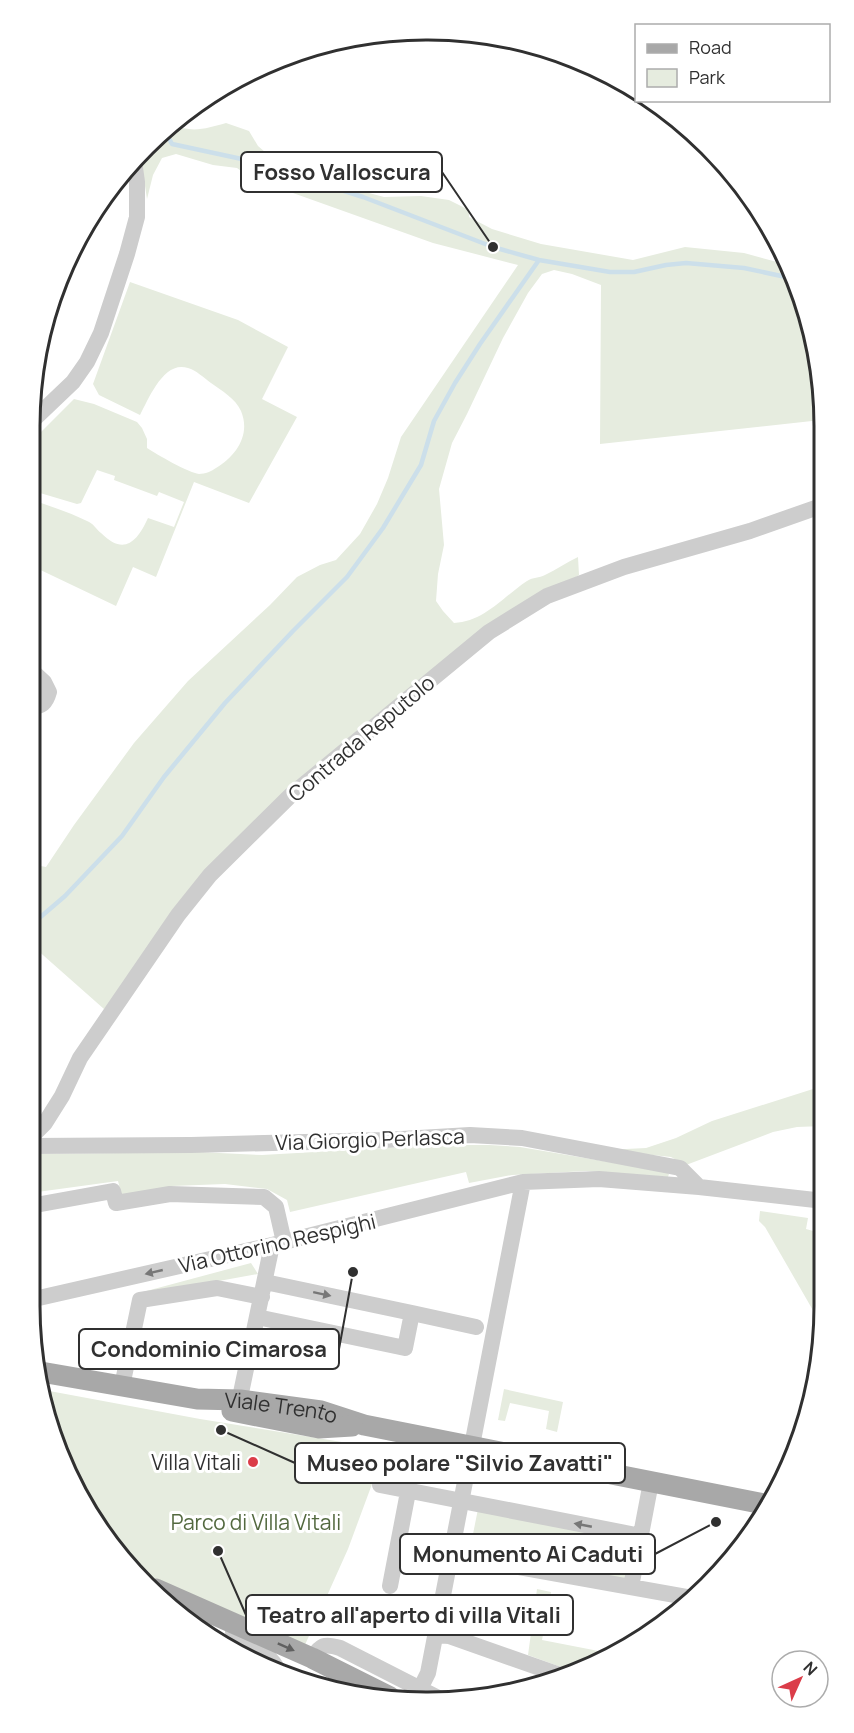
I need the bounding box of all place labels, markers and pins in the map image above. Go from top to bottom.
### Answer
callout: Fosso Valloscura [241,152,442,192]
callout: Condominio Cimarosa [79,1329,339,1369]
callout: Museo polare "Silvio Zavatti" [295,1443,625,1483]
place label: Villa Vitali [151,1448,241,1476]
marker: Villa Vitali [246,1455,260,1469]
callout: Monumento Ai Caduti [400,1534,655,1574]
callout: Teatro all'aperto di villa Vitali [246,1595,573,1635]

